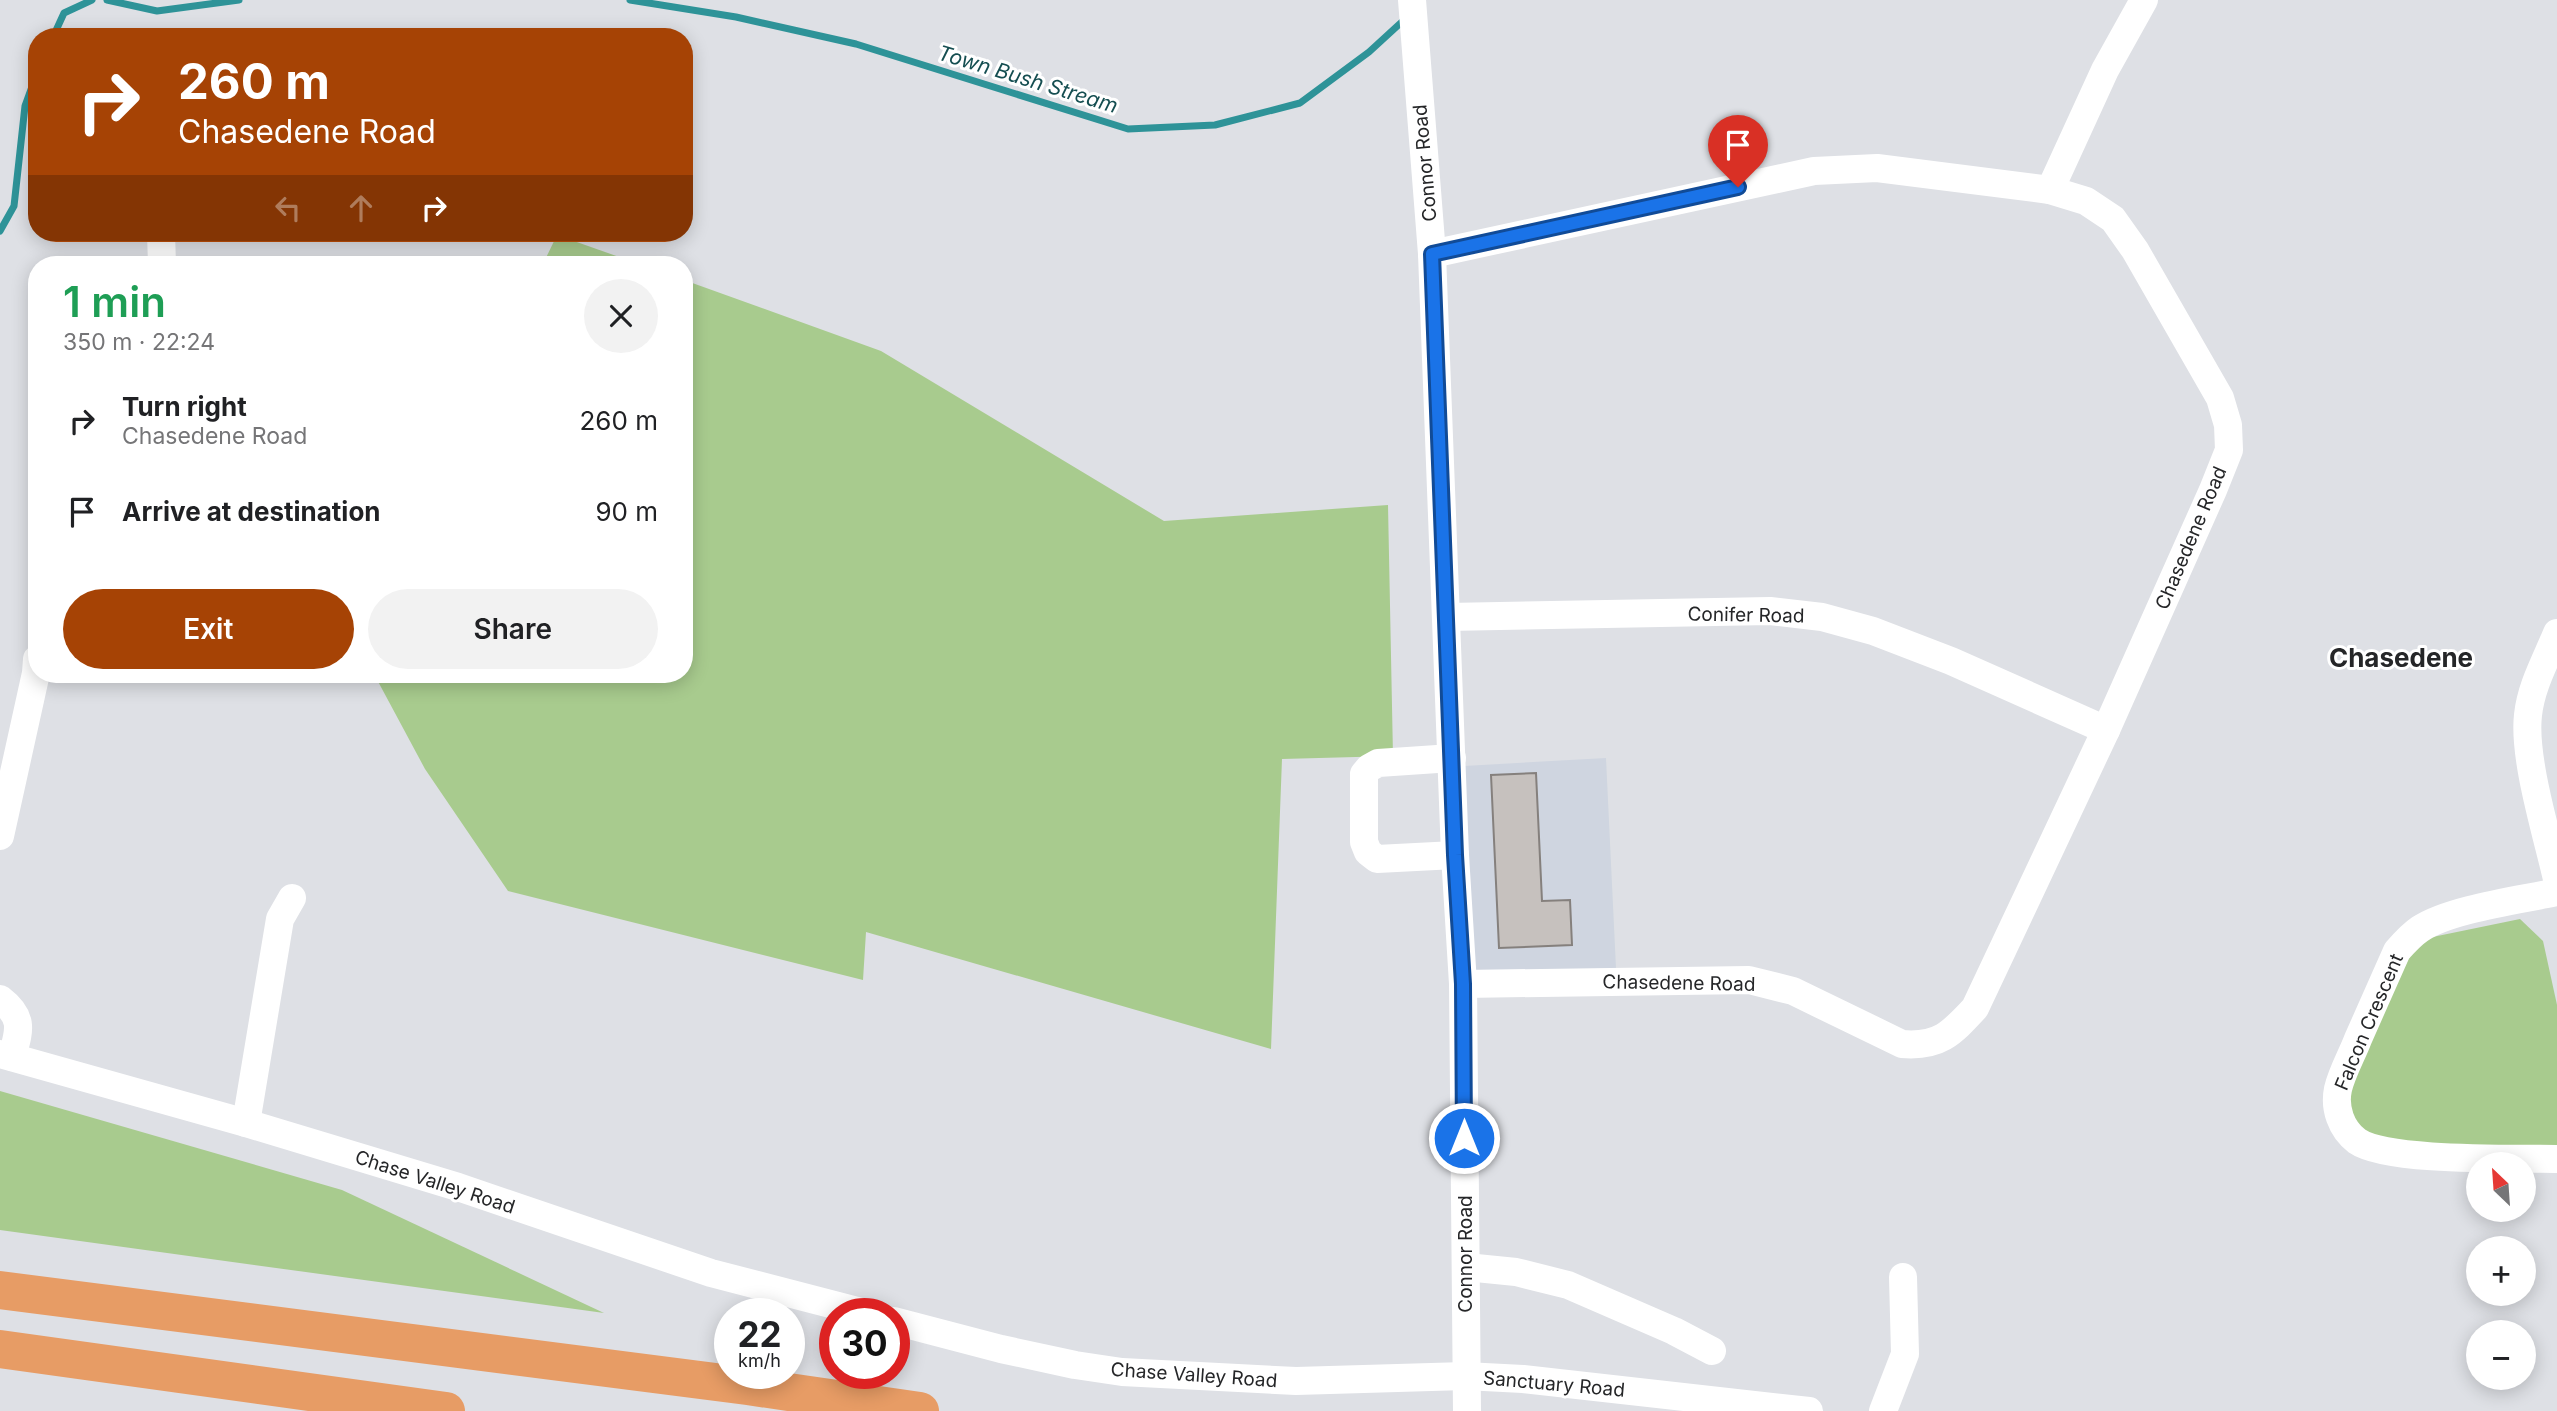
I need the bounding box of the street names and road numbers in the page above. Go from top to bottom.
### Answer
street label: Connor Road [1408,103,1442,223]
street label: Chasedene Road [2151,463,2231,613]
street label: Conifer Road [1687,602,1805,628]
street label: Falcon Crescent [2330,950,2408,1094]
street label: Chasedene Road [1602,970,1756,996]
street label: Chase Valley Road [352,1145,518,1219]
street label: Connor Road [1454,1195,1477,1313]
street label: Chase Valley Road [1110,1358,1278,1392]
street label: Sanctuary Road [1482,1366,1626,1402]

